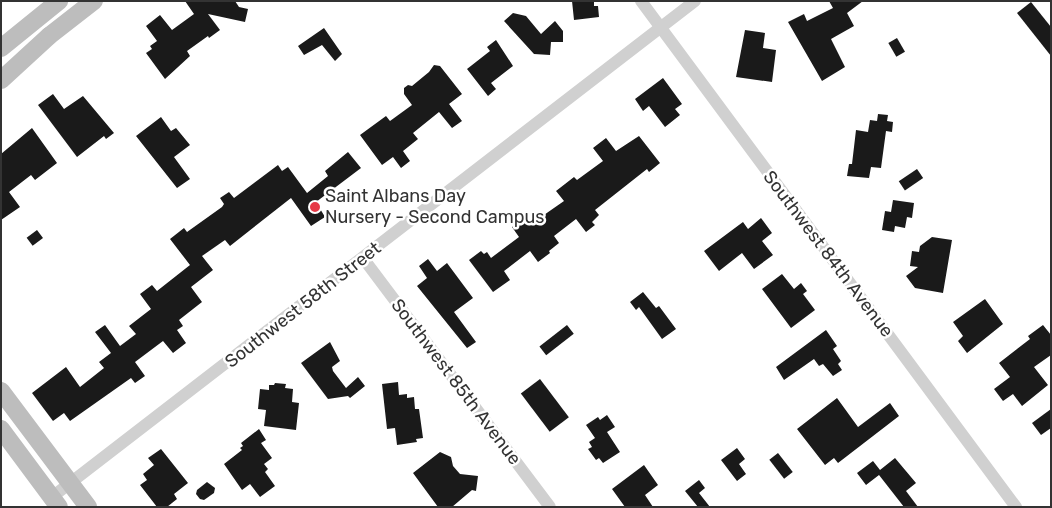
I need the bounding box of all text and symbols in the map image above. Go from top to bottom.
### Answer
street label: Southwest 84th Avenue [758,166,898,342]
place label: Saint Albans Day Nursery - Second Campus [325,186,545,228]
marker: Saint Albans Day Nursery - Second Campus [309,201,321,213]
street label: Southwest 58th Street [221,237,385,373]
street label: Southwest 85th Avenue [386,295,526,469]

